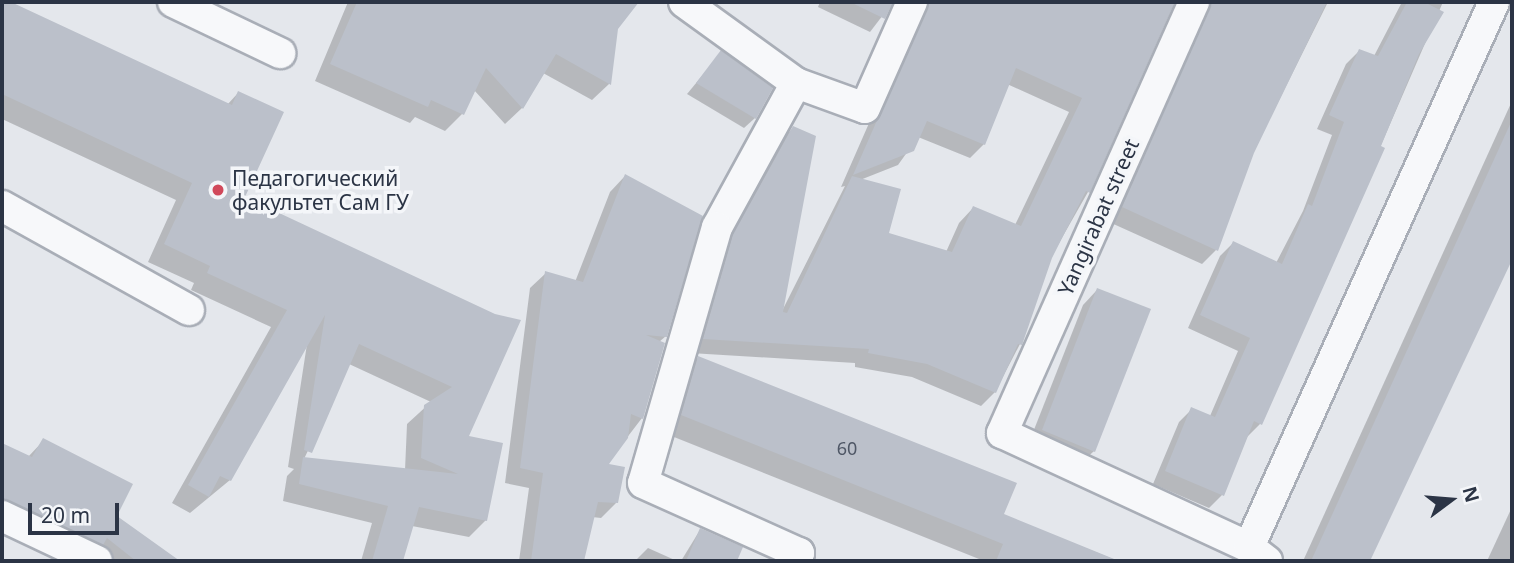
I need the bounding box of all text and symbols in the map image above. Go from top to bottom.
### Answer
street label: Yangirabat street [1052,135,1144,299]
place label: Педагогический факультет Сам ГУ [232,165,409,215]
marker: Педагогический факультет Сам ГУ [210,182,226,198]
house number: 60 [837,437,857,459]
north arrow [1416,465,1486,535]
text: N [1457,483,1486,505]
scale bar [32,490,122,534]
text: 20 m [41,501,90,529]

